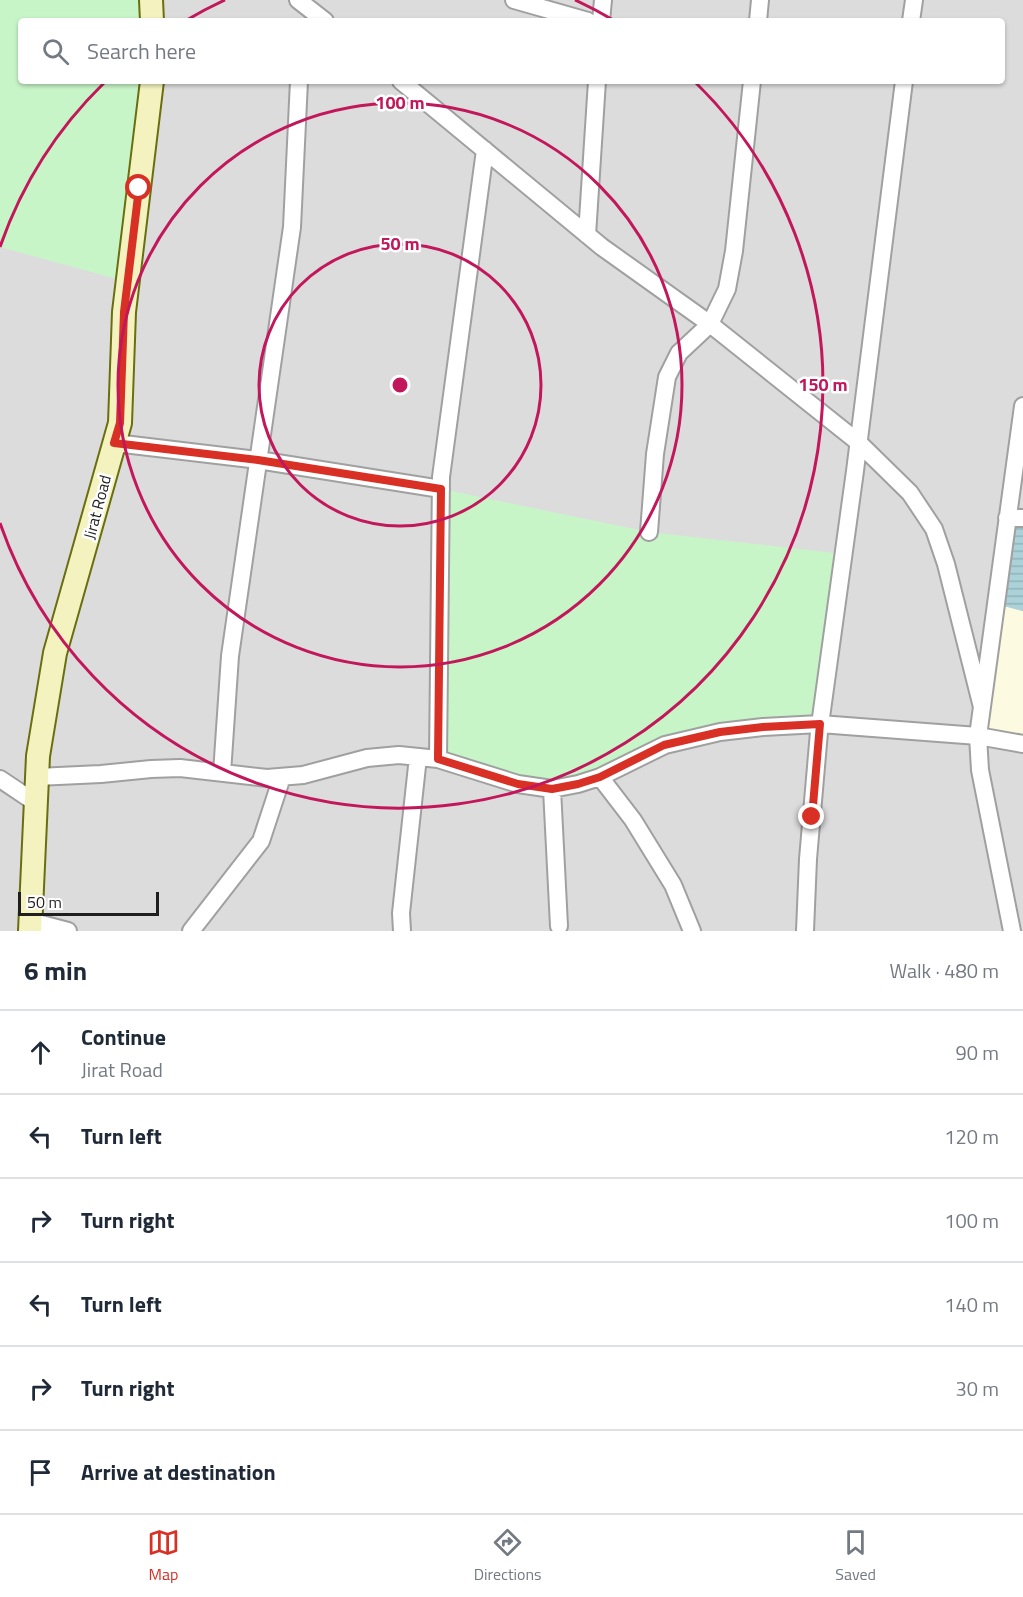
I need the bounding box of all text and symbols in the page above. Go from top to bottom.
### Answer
search box [18,18,1005,84]
text: Search here [87,34,196,68]
icon: search [39,35,72,68]
text: 100 m [375,89,425,116]
route start [125,174,151,200]
text: 50 m [380,230,420,257]
text: 150 m [798,371,848,398]
centre of rings [390,375,410,395]
street label: Jirat Road [77,472,117,542]
route end [798,803,824,829]
scale bar [18,889,159,917]
text: 50 m [27,890,62,914]
text: 6 min [24,951,87,990]
text: Walk · 480 m [890,955,999,986]
text: Continue [81,1020,166,1054]
icon: ahead [24,1036,57,1069]
text: 90 m [955,1037,999,1068]
text: Jirat Road [81,1054,163,1085]
text: Turn left [81,1119,162,1153]
icon: left [24,1120,57,1153]
text: 120 m [944,1121,999,1152]
text: Turn right [81,1203,175,1237]
icon: right [24,1204,57,1237]
text: 100 m [944,1205,999,1236]
text: Turn left [81,1287,162,1321]
icon: left [24,1288,57,1321]
text: 140 m [944,1289,999,1320]
text: Turn right [81,1371,175,1405]
icon: right [24,1372,57,1405]
text: 30 m [955,1373,999,1404]
text: Arrive at destination [81,1455,276,1489]
icon: arrive [24,1456,57,1489]
tab: Map [147,1526,180,1586]
tab: Directions [474,1526,542,1586]
tab: Saved [835,1526,876,1586]

